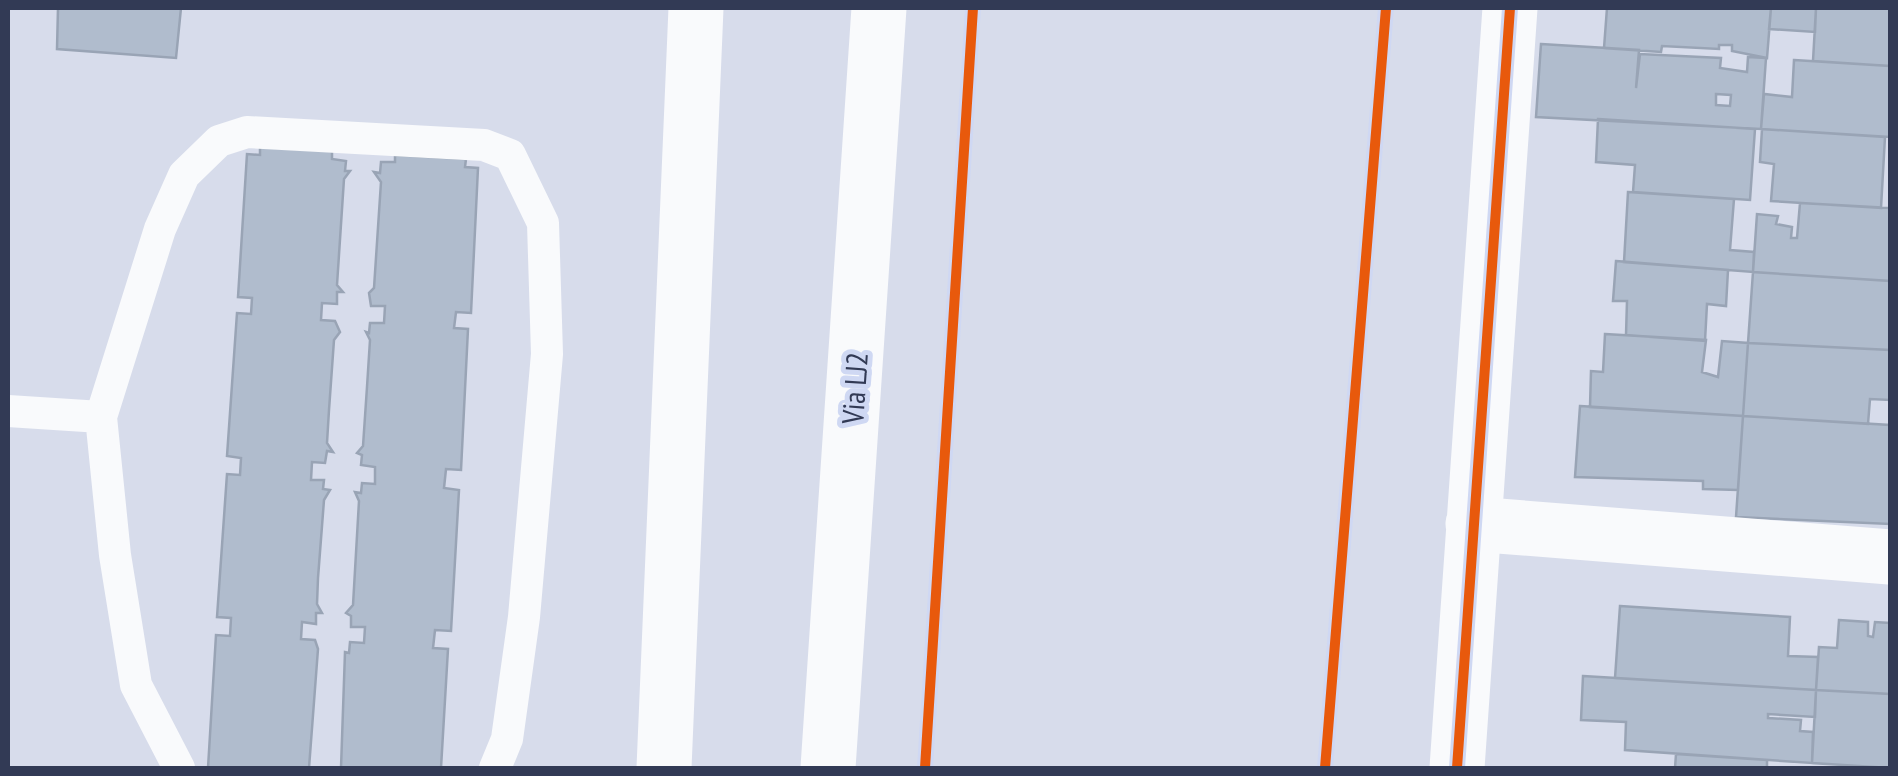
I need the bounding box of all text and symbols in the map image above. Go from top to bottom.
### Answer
street label: Via LJ2 [832,351,876,426]

